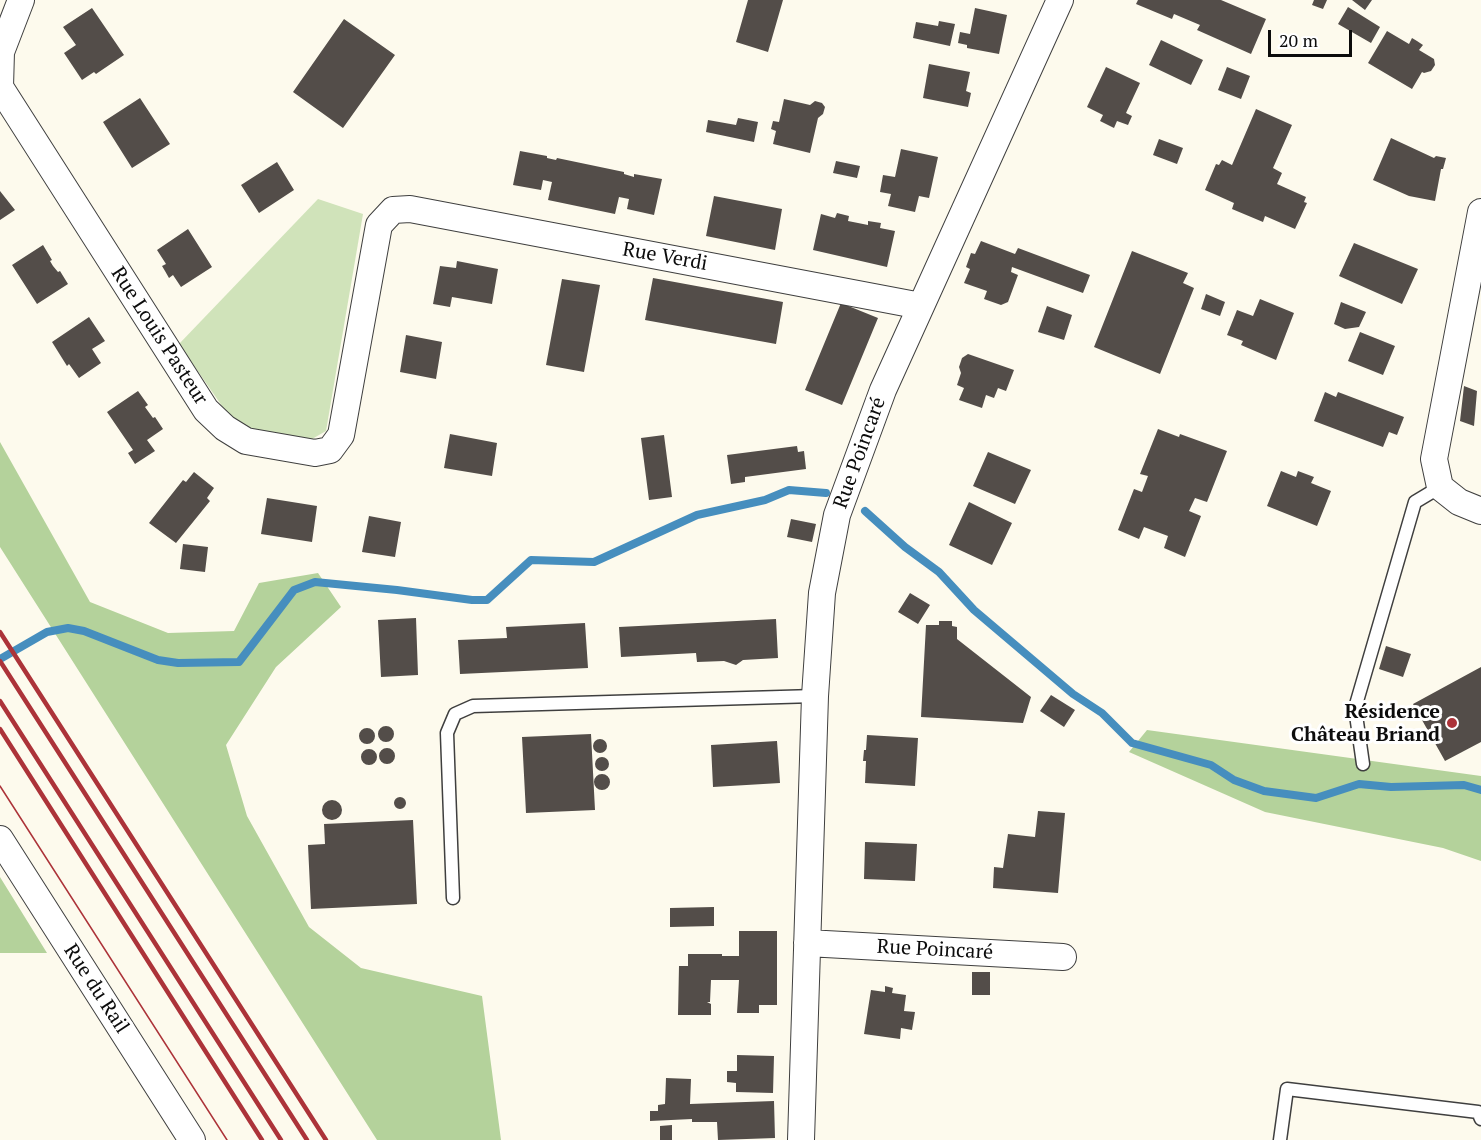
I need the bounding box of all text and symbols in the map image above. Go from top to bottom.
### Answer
scale bar [1271,18,1355,56]
text: 20 m [1279,28,1318,52]
street label: Rue Verdi [621,238,709,276]
street label: Rue Louis Pasteur [106,263,212,409]
street label: Rue Poincaré [829,394,891,512]
place label: Résidence Château Briand [1291,700,1440,747]
marker: Résidence Château Briand [1445,716,1459,730]
street label: Rue Poincaré [876,935,994,965]
street label: Rue du Rail [58,940,134,1038]

